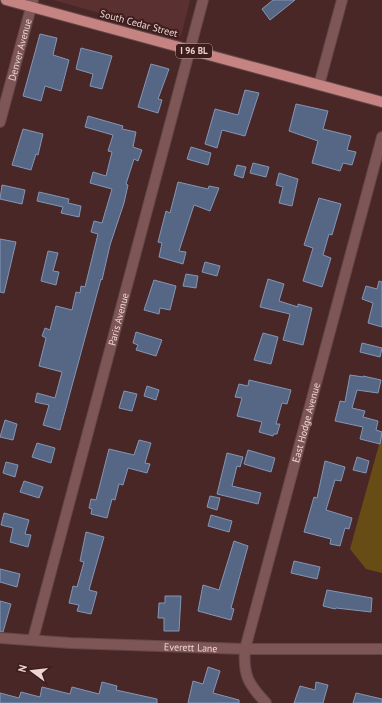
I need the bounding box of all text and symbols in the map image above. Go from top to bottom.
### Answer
street label: South Cedar Street [99,7,180,40]
street label: Denver Avenue [5,17,35,82]
road number: I 96 BL [176,44,212,58]
street label: Paris Avenue [105,291,132,347]
street label: East Hodge Avenue [289,381,323,464]
street label: Everett Lane [164,640,218,655]
north arrow [12,651,52,691]
text: N [15,663,30,674]

